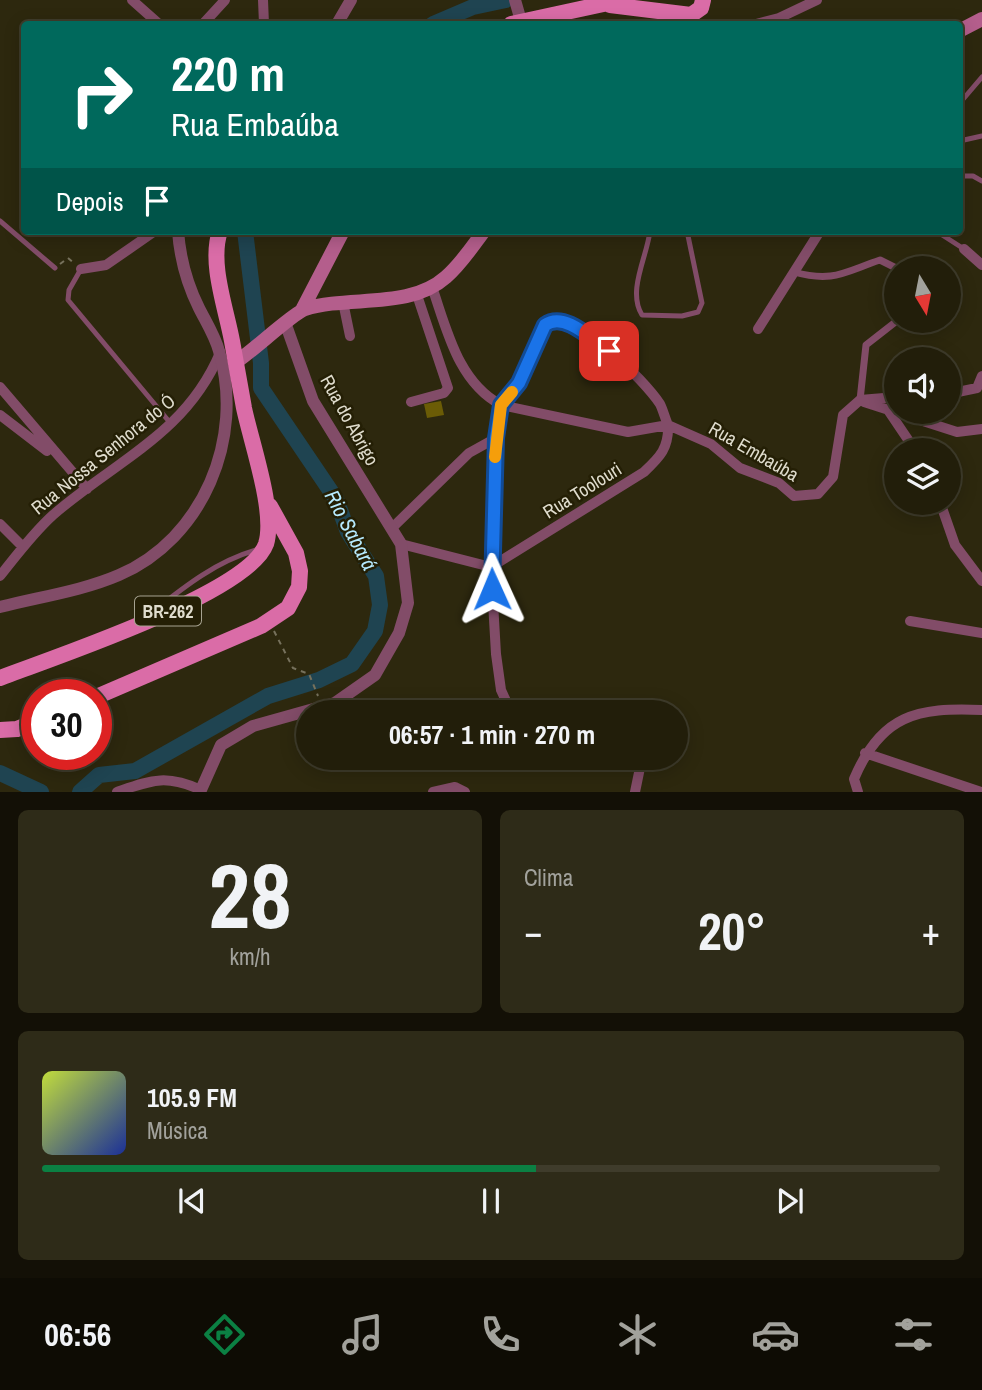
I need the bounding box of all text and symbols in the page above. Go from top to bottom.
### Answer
text: 220 m [171,40,285,106]
icon: right [56,49,147,140]
text: Rua Embaúba [171,103,339,146]
icon: arrive [138,182,176,220]
text: Depois [56,184,124,219]
north arrow [884,256,961,332]
map controls [884,256,961,515]
pin [579,321,639,381]
icon: arrive [590,332,628,370]
button: sound [884,347,961,424]
street label: Rua do Abrigo [314,370,386,470]
street label: Rua Nossa Senhora do Ó [25,388,181,520]
street label: Rua Embaúba [704,415,804,487]
button: layers [884,438,961,515]
street label: Rua Toolouri [538,456,626,524]
water label: Rio Sabará [318,485,384,575]
position arrow [455,552,529,626]
road number: BR-262 [135,596,201,626]
speed limit sign: 30 [21,679,112,770]
text: 06:57 · 1 min · 270 m [389,717,595,752]
text: 28 [209,834,292,956]
text: Clima [524,862,573,893]
text: 20° [698,896,766,966]
text: − [524,906,542,957]
text: + [922,906,940,957]
text: km/h [230,941,270,972]
text: 105.9 FM [147,1080,237,1115]
text: Música [147,1115,208,1146]
icon: previous [173,1182,211,1220]
icon: pause [472,1182,510,1220]
icon: next [771,1182,809,1220]
icon: directions [200,1310,249,1359]
icon: music [338,1310,387,1359]
icon: phone [476,1310,525,1359]
icon: climate [613,1310,662,1359]
icon: car [751,1310,800,1359]
icon: filters [889,1310,938,1359]
text: 06:56 [44,1313,111,1356]

